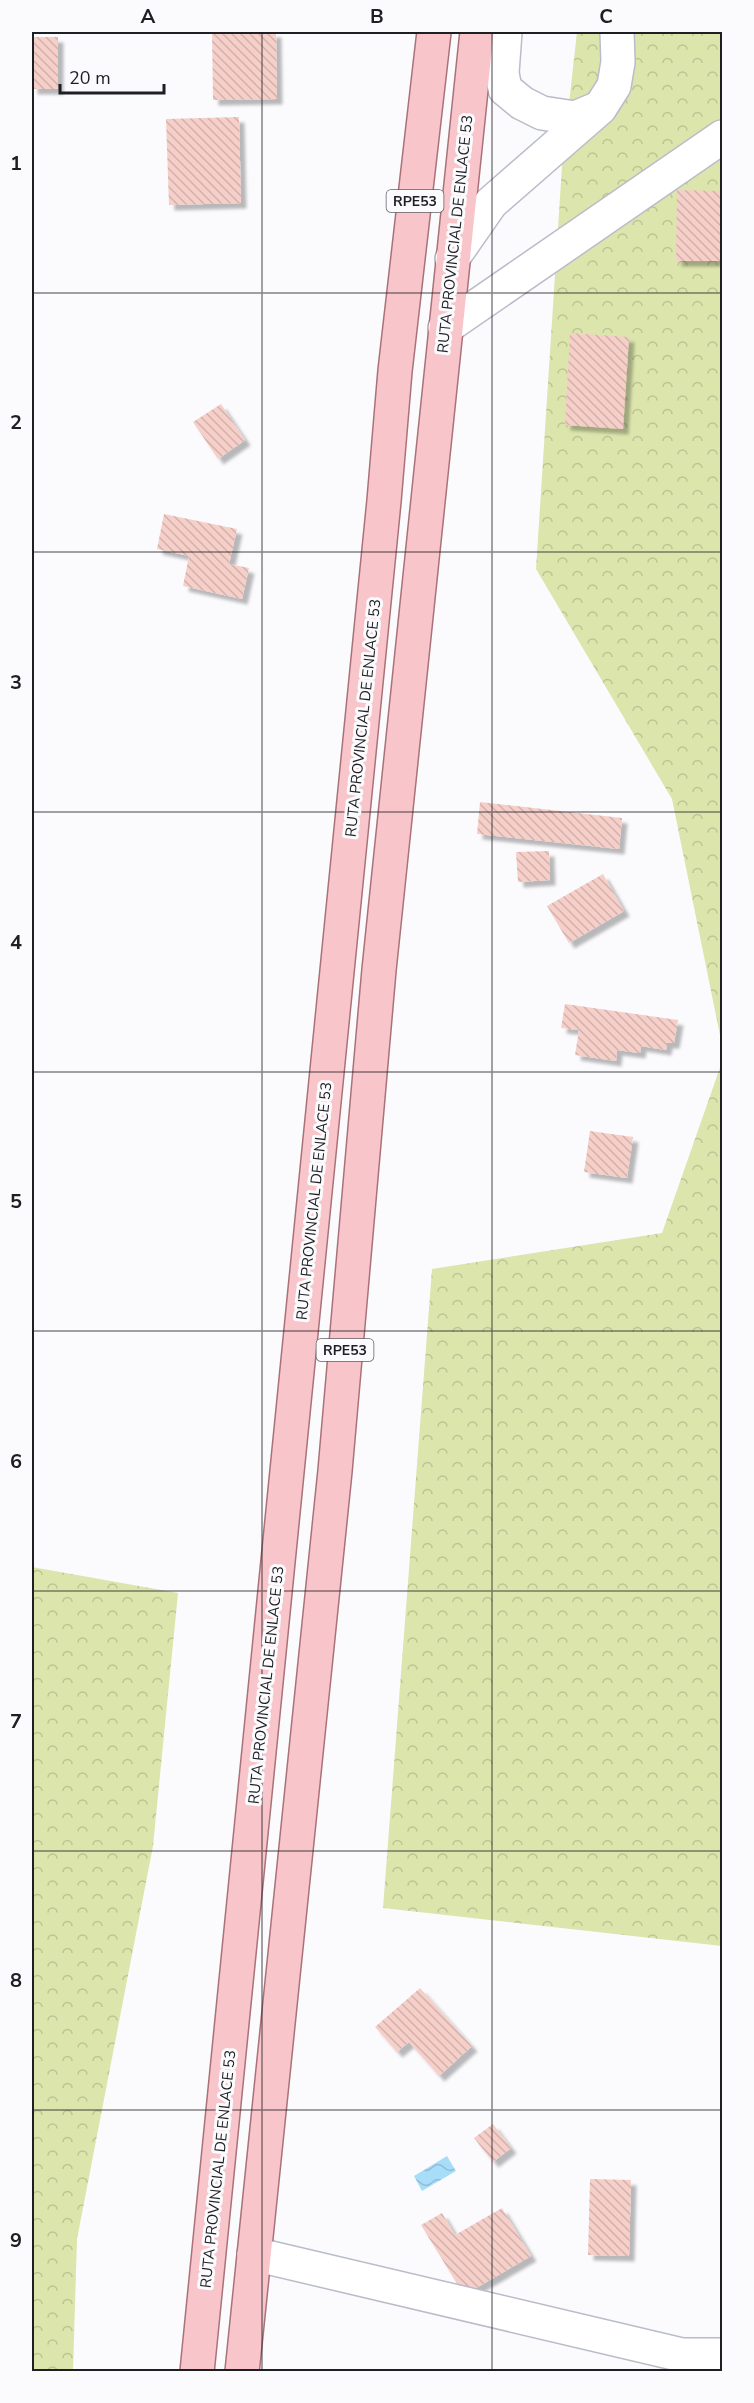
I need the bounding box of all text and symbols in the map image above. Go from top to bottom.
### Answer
text: A [141,3,156,30]
text: B [370,3,384,30]
text: C [599,3,613,30]
scale bar [60,57,164,95]
text: 20 m [69,66,111,90]
street label: RUTA PROVINCIAL DE ENLACE 53 [433,114,477,354]
text: 1 [10,150,22,177]
road number: RPE53 [386,190,444,212]
text: 2 [10,409,22,436]
street label: RUTA PROVINCIAL DE ENLACE 53 [341,598,385,838]
text: 3 [10,669,22,696]
text: 4 [10,929,22,956]
street label: RUTA PROVINCIAL DE ENLACE 53 [292,1081,336,1321]
text: 5 [10,1188,22,1215]
road number: RPE53 [316,1339,374,1361]
text: 6 [10,1448,22,1475]
street label: RUTA PROVINCIAL DE ENLACE 53 [244,1565,288,1805]
text: 7 [10,1708,22,1735]
text: 8 [10,1967,22,1994]
street label: RUTA PROVINCIAL DE ENLACE 53 [196,2049,240,2289]
text: 9 [10,2227,22,2254]

